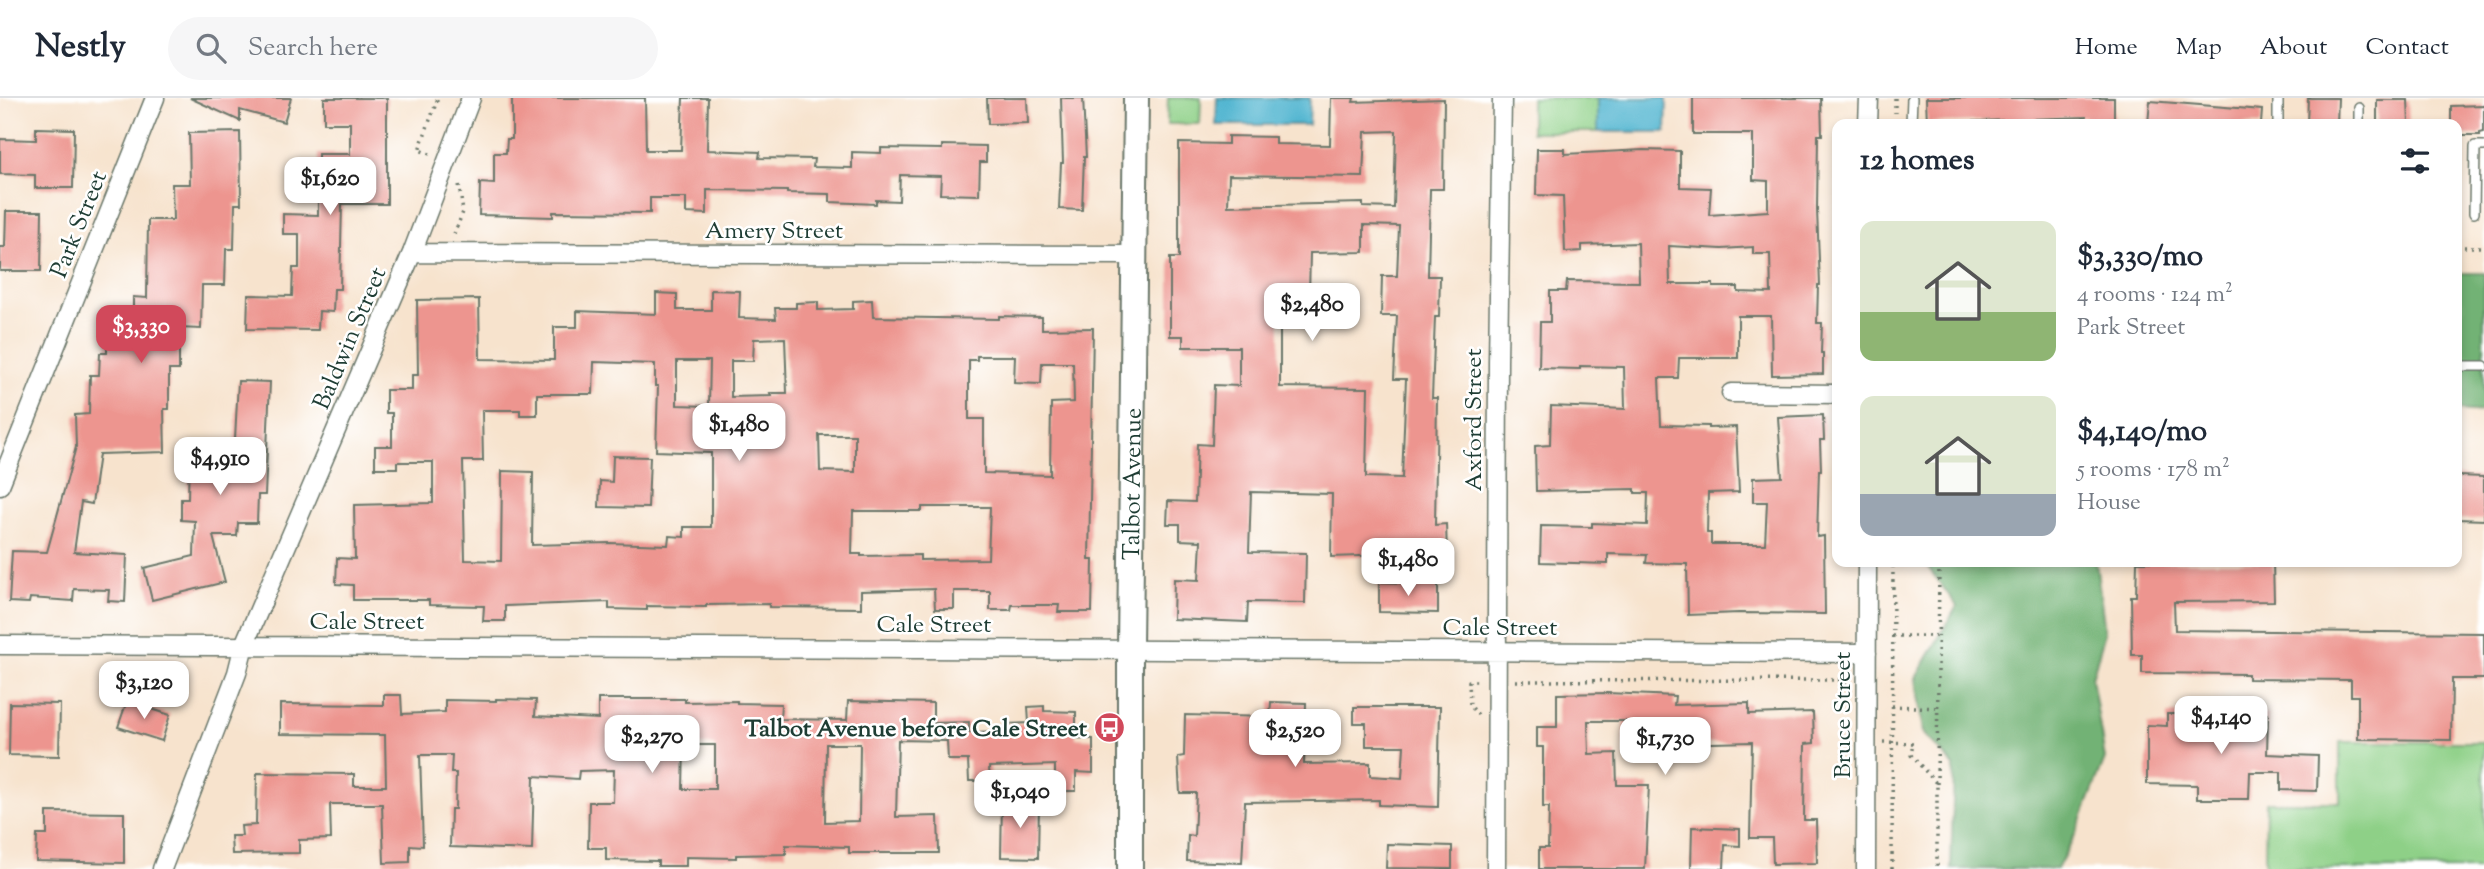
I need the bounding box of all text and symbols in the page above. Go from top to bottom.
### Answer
search box [168,17,658,80]
text: Nestly [35,24,126,72]
icon: search [192,29,230,67]
text: Search here [248,30,378,67]
text: Home [2075,31,2138,65]
text: Map [2176,31,2222,65]
text: About [2260,31,2327,65]
text: Contact [2365,31,2449,65]
text: 12 homes [1860,140,1975,183]
icon: filters [2396,142,2434,180]
pin: $1,620 [273,158,387,217]
text: $1,620 [300,163,360,196]
street label: Park Street [43,166,117,283]
street label: Amery Street [705,215,843,249]
text: $3,330/mo [2077,236,2203,279]
icon: home [1916,249,2000,333]
street label: Baldwin Street [305,262,396,415]
text: 4 rooms · 124 m² [2077,279,2233,312]
pin: $2,480 [1255,284,1369,343]
text: $2,480 [1280,289,1344,322]
pin: $3,330 [84,306,198,365]
text: $3,330 [112,311,170,344]
text: Park Street [2077,312,2185,345]
street label: Axford Street [1458,348,1492,492]
pin: $1,480 [682,404,796,463]
street label: Talbot Avenue [1116,408,1152,560]
text: $1,480 [708,409,770,442]
text: $4,140/mo [2077,411,2207,454]
icon: home [1916,424,2000,508]
pin: $4,910 [163,438,277,497]
text: $4,910 [190,443,250,476]
text: 5 rooms · 178 m² [2077,454,2230,487]
text: House [2077,487,2141,520]
pin: $1,480 [1351,538,1465,598]
text: $1,480 [1377,544,1439,577]
street label: Cale Street [310,606,424,640]
street label: Cale Street [877,609,991,643]
street label: Cale Street [1443,612,1557,646]
street label: Bruce Street [1827,651,1861,779]
pin: $3,120 [87,662,201,721]
text: $3,120 [115,667,173,700]
pin: $4,140 [2164,696,2278,756]
text: $4,140 [2191,702,2251,735]
pin: $2,520 [1238,710,1352,769]
bus stop icon: Talbot Avenue before Cale Street [1093,711,1127,745]
place label: Talbot Avenue before Cale Street [744,713,1088,747]
text: $2,520 [1265,715,1325,748]
pin: $2,270 [595,716,709,775]
pin: $1,730 [1608,718,1722,777]
text: $2,270 [621,721,683,754]
text: $1,730 [1636,723,1694,756]
pin: $1,040 [963,770,1077,830]
text: $1,040 [990,776,1050,809]

